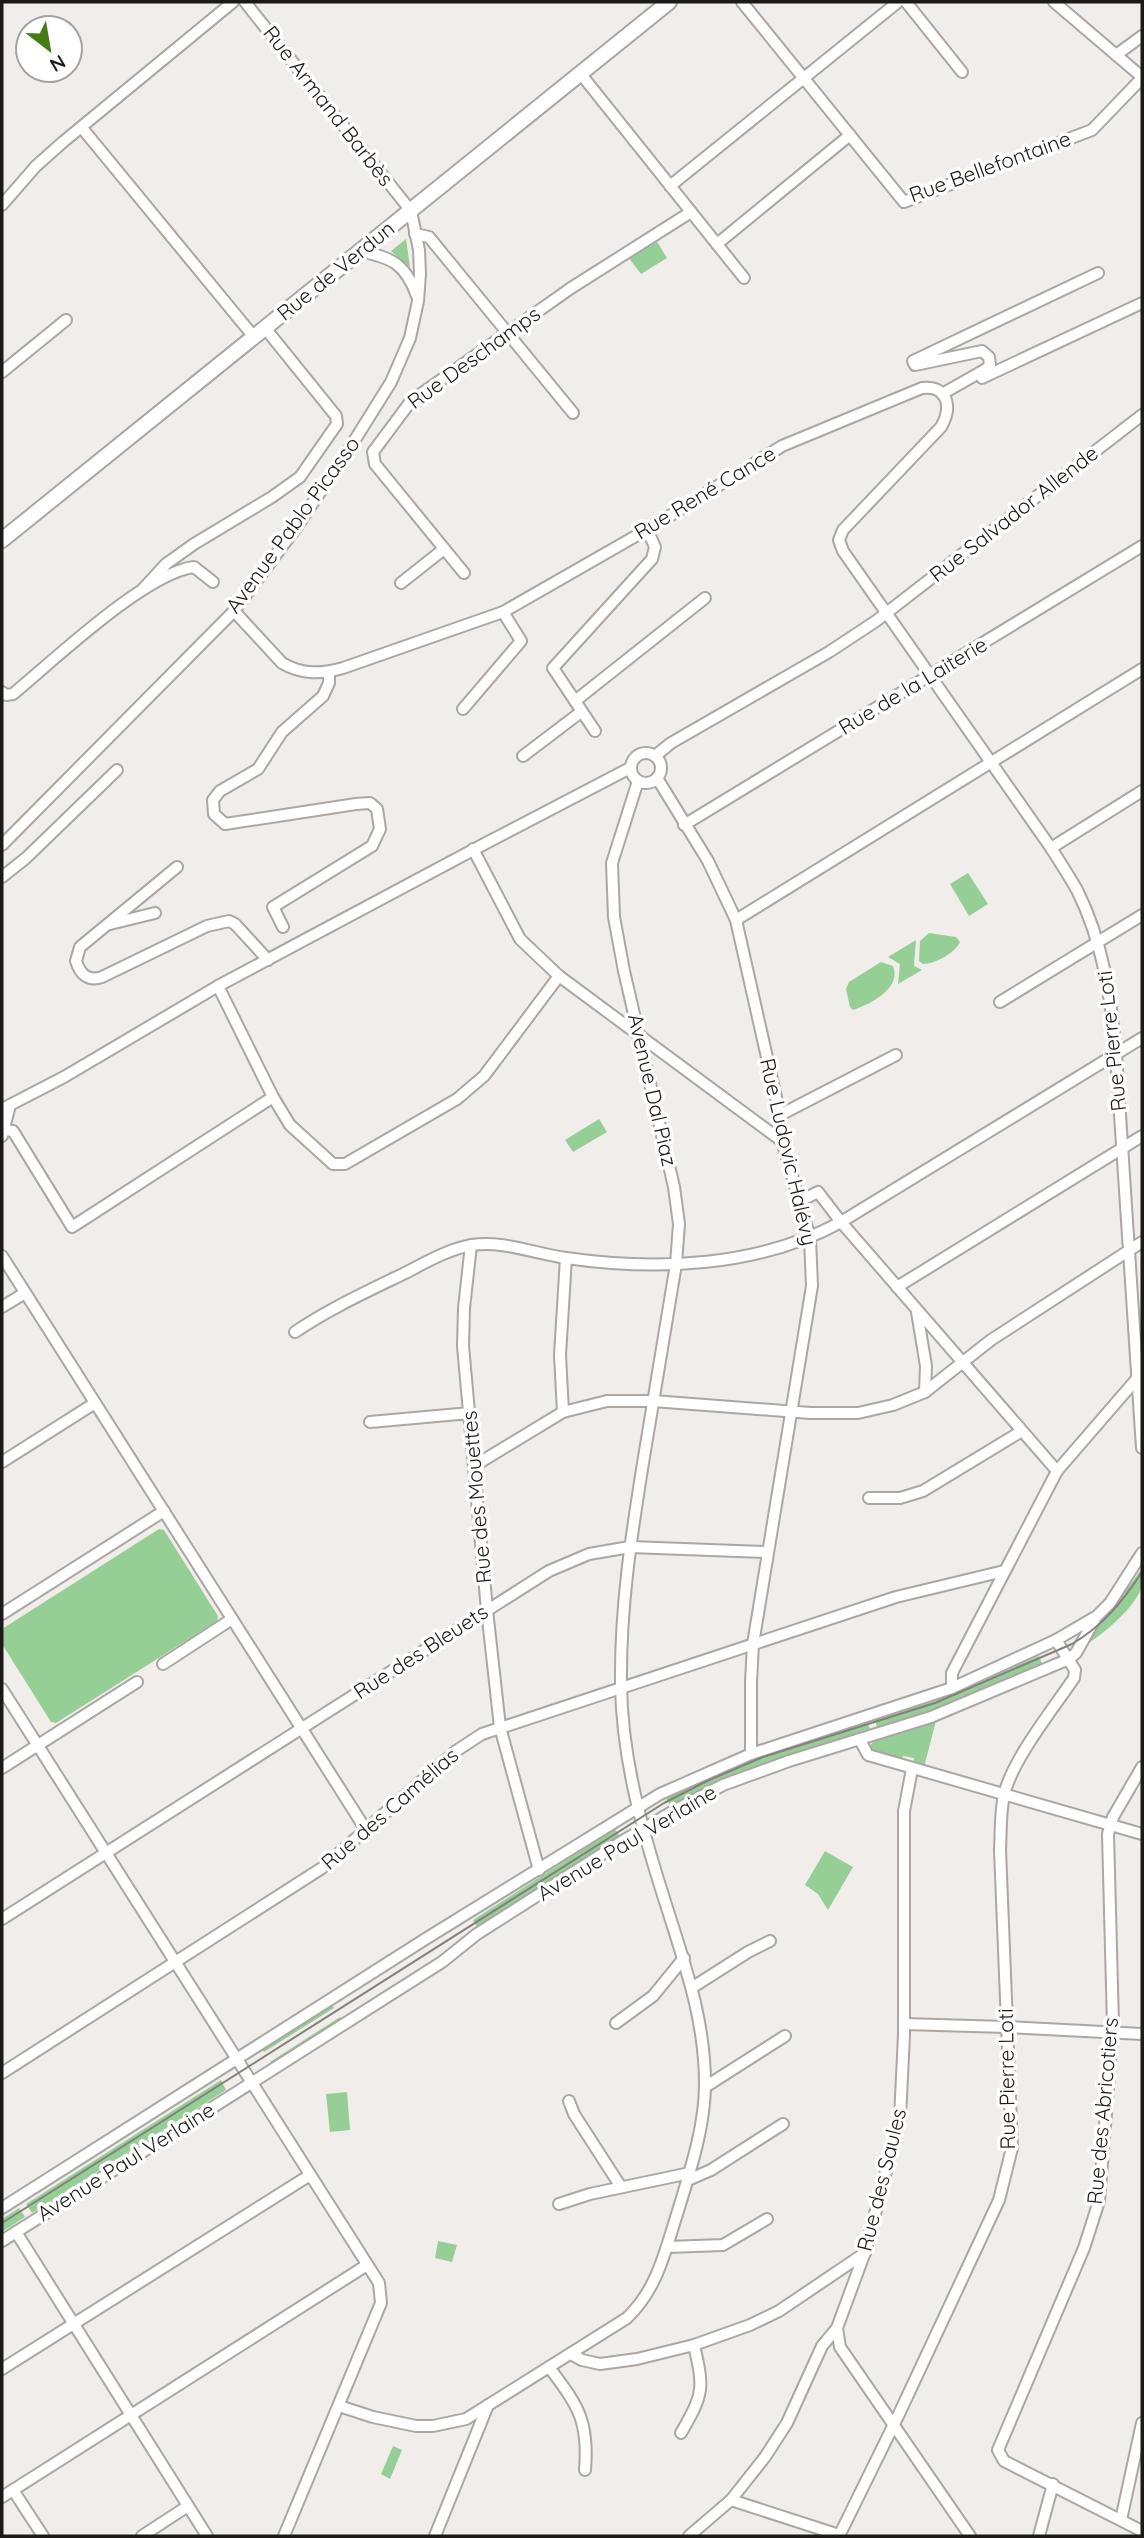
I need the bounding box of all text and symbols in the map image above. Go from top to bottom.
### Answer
north arrow [14,14,84,84]
street label: Rue Armand Barbès [258,20,400,191]
text: N [46,50,70,77]
street label: Rue Bellefontaine [905,125,1074,207]
street label: Rue de Verdun [271,215,399,326]
street label: Rue Deschamps [402,300,545,414]
street label: Avenue Pablo Picasso [220,431,365,618]
street label: Rue Salvador Allende [924,439,1103,587]
street label: Rue René Cance [629,440,780,545]
street label: Rue de la Laiterie [833,631,991,740]
street label: Rue Pierre Loti [1091,970,1131,1113]
street label: Avenue Dal Piaz [623,1011,683,1169]
street label: Rue Ludovic Halévy [755,1056,823,1248]
street label: Rue des Mouettes [456,1410,497,1585]
street label: Rue des Bleuets [348,1598,492,1704]
street label: Rue des Camélias [316,1742,463,1875]
street label: Avenue Paul Verlaine [532,1778,721,1906]
street label: Rue Pierre Loti [992,2008,1020,2150]
street label: Rue des Abricotiers [1081,2016,1123,2205]
street label: Avenue Paul Verlaine [32,2096,219,2226]
street label: Rue des Saules [851,2106,911,2254]

